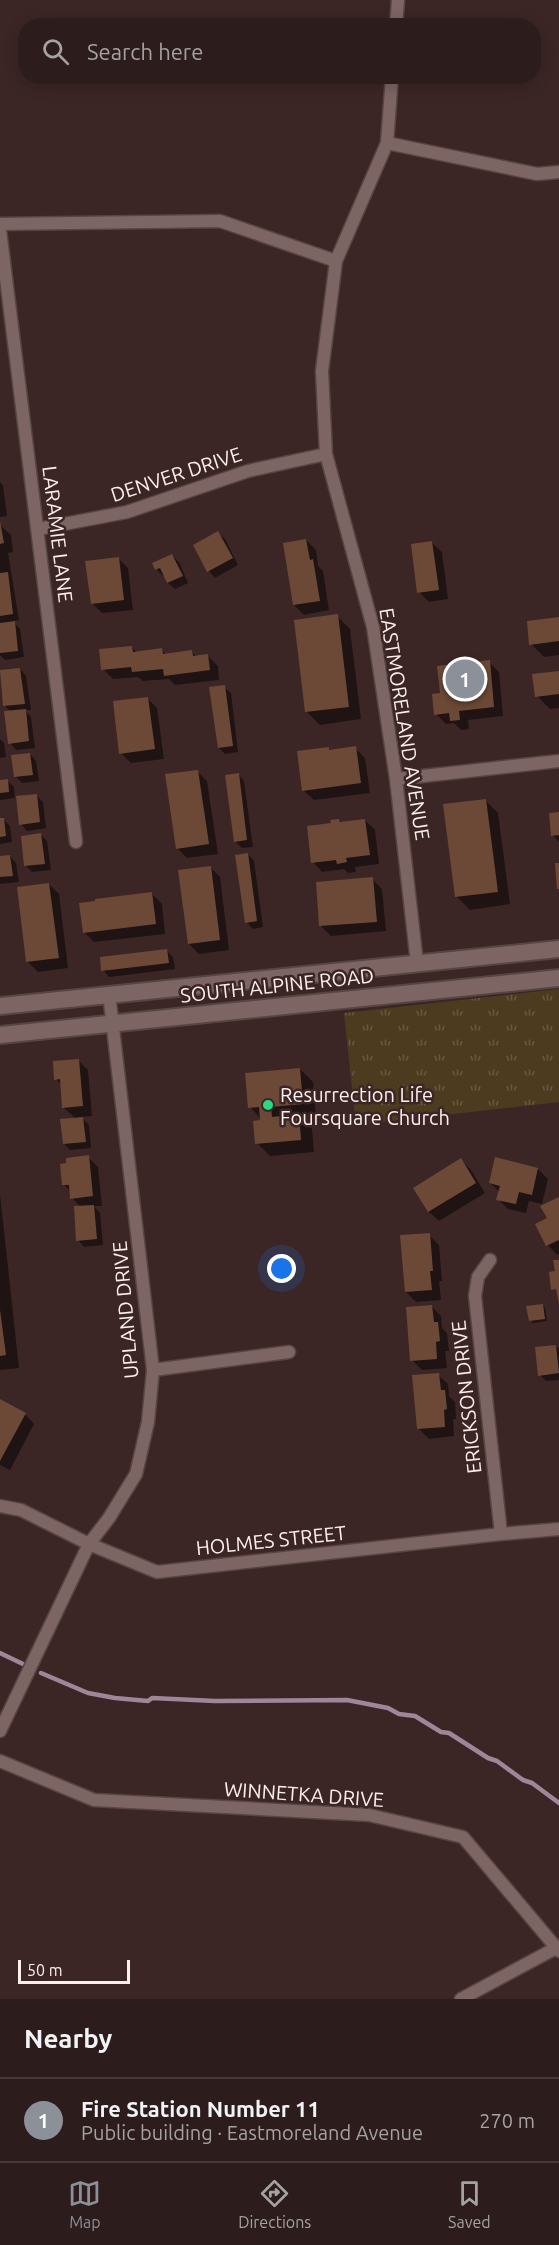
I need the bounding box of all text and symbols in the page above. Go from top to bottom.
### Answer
search box [18,18,541,84]
icon: search [39,35,72,68]
text: Search here [87,39,203,64]
street label: DENVER DRIVE [108,442,244,506]
street label: LARAMIE LANE [38,464,78,604]
street label: EASTMORELAND AVENUE [375,606,435,842]
pin: 1 [446,656,484,702]
street label: SOUTH ALPINE ROAD [179,963,375,1007]
place label: Resurrection Life Foursquare Church [280,1083,450,1129]
marker: Resurrection Life Foursquare Church [261,1098,275,1112]
street label: UPLAND DRIVE [108,1240,142,1380]
your location [267,1254,296,1283]
street label: ERICKSON DRIVE [447,1319,485,1475]
street label: HOLMES STREET [195,1521,347,1559]
street label: WINNETKA DRIVE [223,1777,385,1811]
scale bar [18,1957,130,1984]
text: 50 m [27,1961,63,1979]
text: Nearby [24,2024,112,2053]
text: Fire Station Number 11 [81,2096,320,2121]
text: 1 [38,2109,49,2132]
text: 270 m [479,2109,535,2132]
text: Public building · Eastmoreland Avenue [81,2121,423,2144]
tab: Map [68,2177,101,2231]
tab: Directions [238,2177,311,2231]
tab: Saved [448,2177,491,2231]

